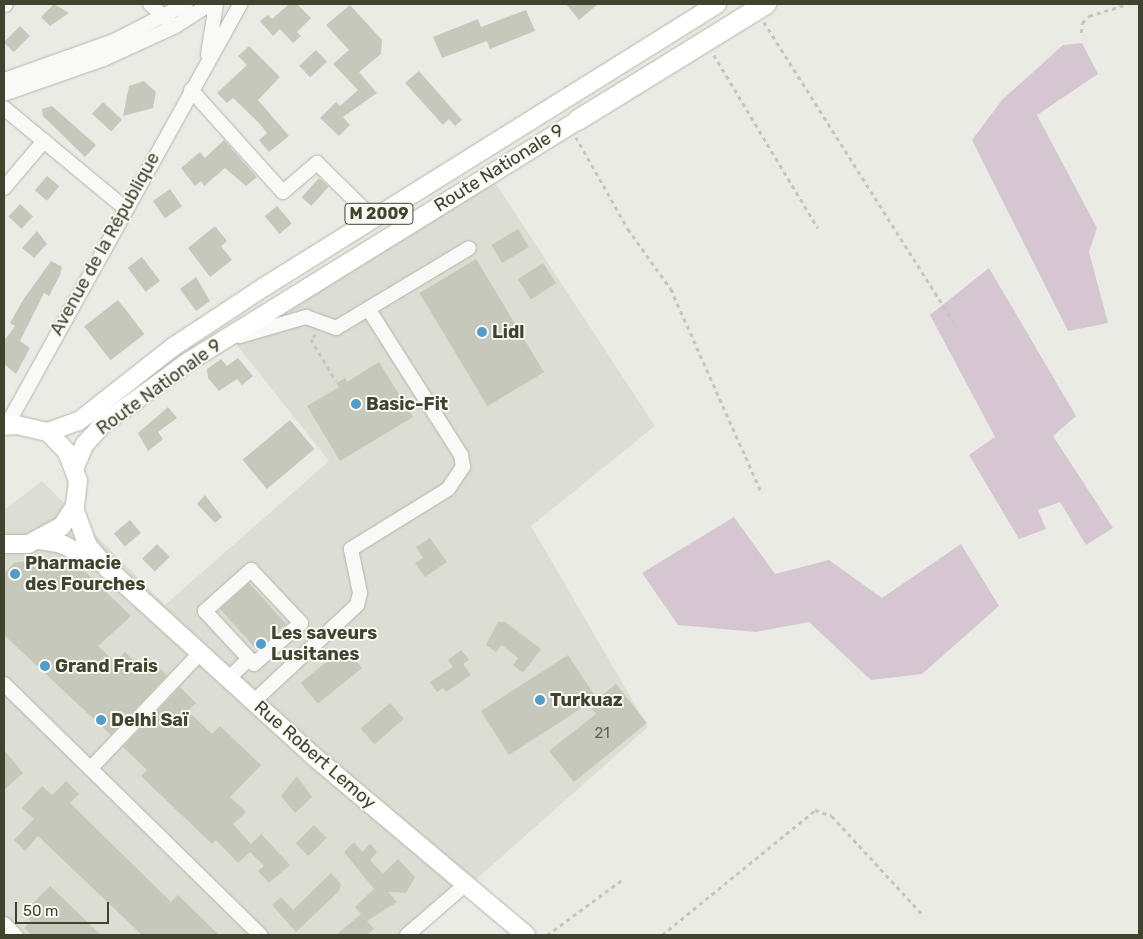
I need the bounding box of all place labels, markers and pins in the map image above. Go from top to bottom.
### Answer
place label: Lidl [492,321,524,343]
marker: Lidl [476,326,488,338]
place label: Basic-Fit [366,393,448,415]
marker: Basic-Fit [350,398,362,410]
place label: Pharmacie des Fourches [25,553,145,596]
marker: Pharmacie des Fourches [9,568,21,580]
place label: Les saveurs Lusitanes [271,623,377,666]
marker: Les saveurs Lusitanes [255,638,267,650]
place label: Grand Frais [55,655,158,677]
marker: Grand Frais [39,660,51,672]
place label: Turkuaz [550,689,623,711]
marker: Turkuaz [534,694,546,706]
place label: Delhi Saï [111,709,188,731]
marker: Delhi Saï [95,714,107,726]

